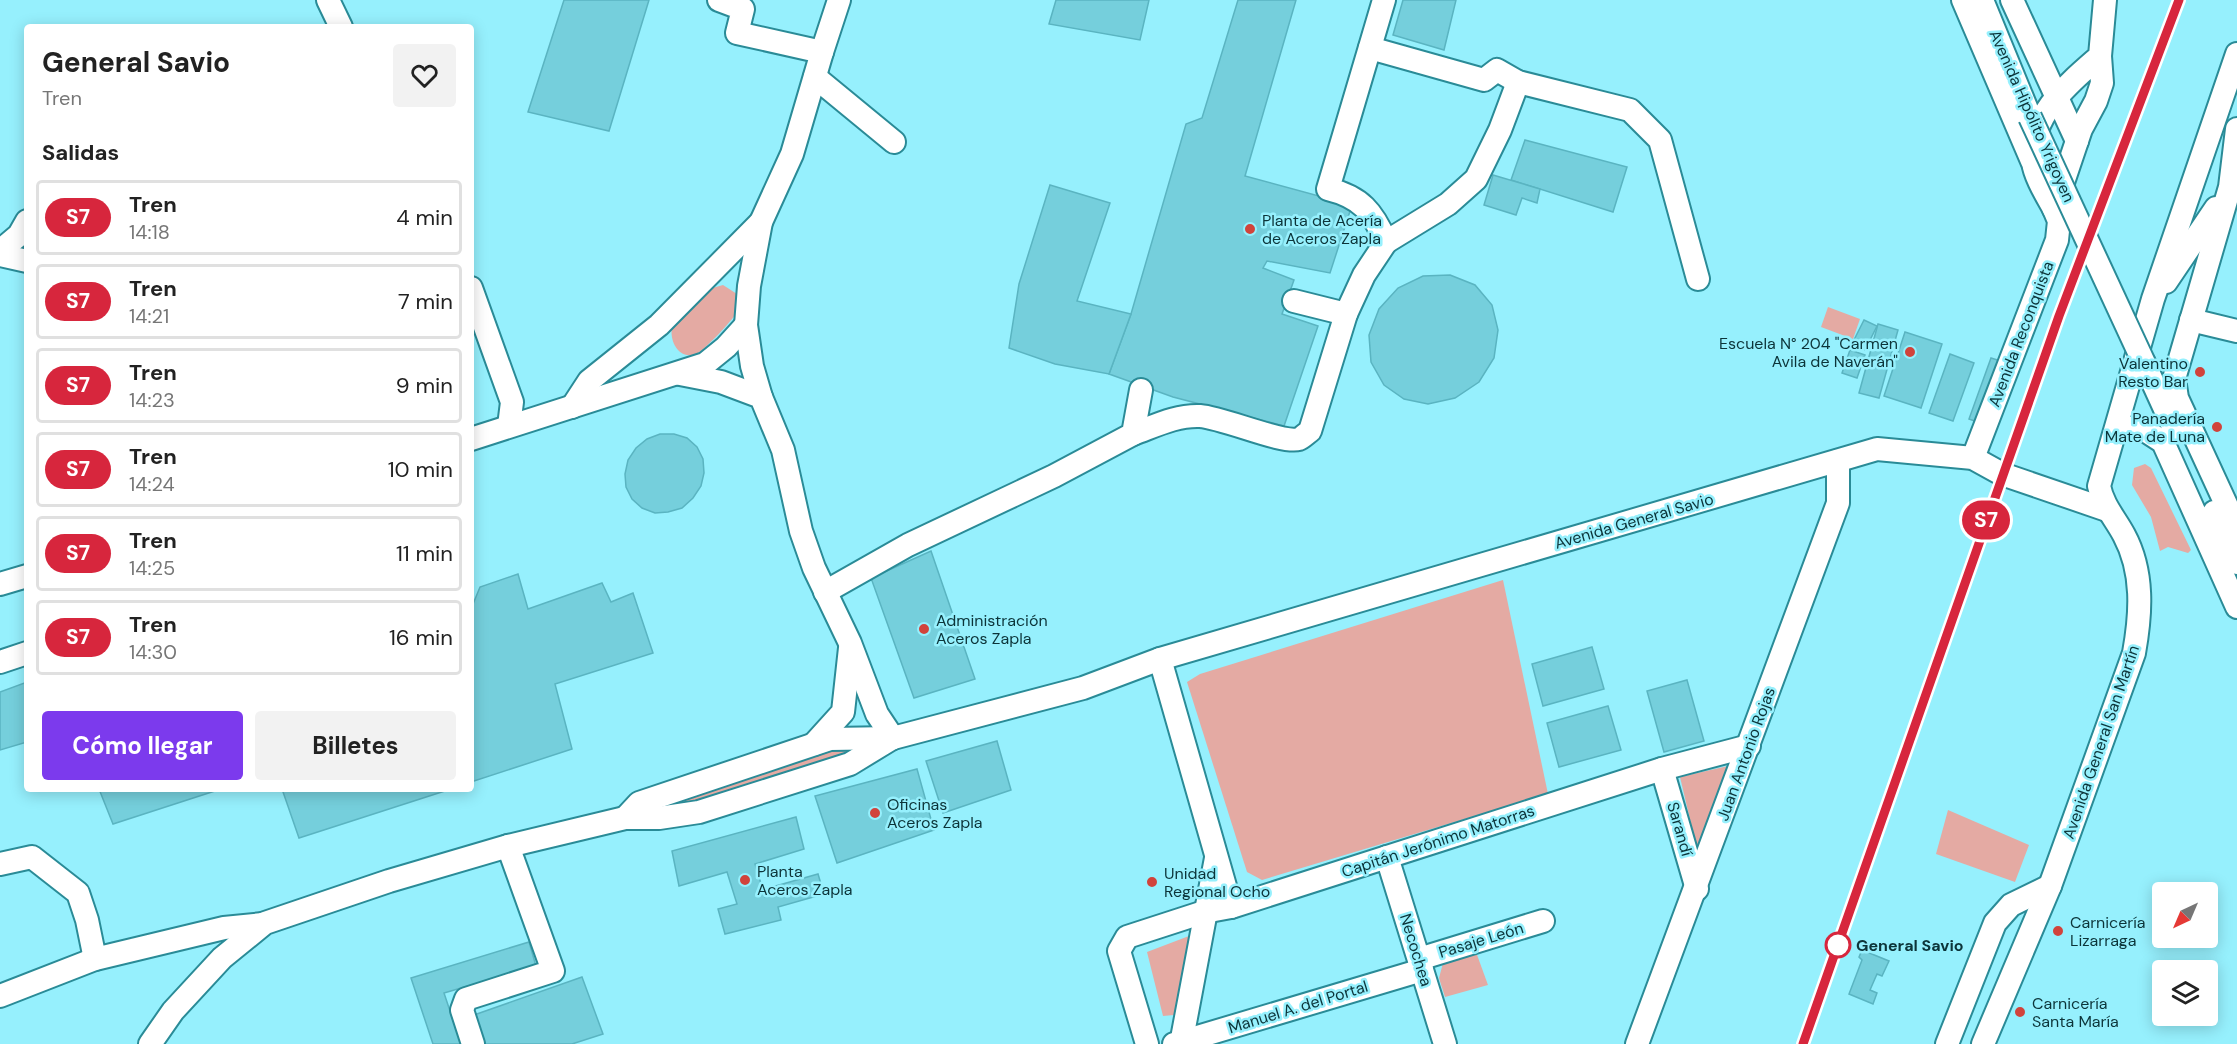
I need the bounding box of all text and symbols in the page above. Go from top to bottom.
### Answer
street label: Avenida Hipólito Yrigoyen [1984,26,2080,206]
text: General Savio [42,44,230,81]
button: heart [393,44,456,107]
text: Tren [42,85,82,111]
text: Salidas [42,138,119,167]
text: Tren [129,190,177,219]
text: S7 [66,203,90,231]
text: 4 min [396,203,453,232]
place label: Planta de Acería de Aceros Zapla [1262,210,1382,249]
text: 14:18 [129,219,170,245]
marker: Planta de Acería de Aceros Zapla [1243,222,1257,236]
street label: Avenida Reconquista [1983,258,2059,410]
text: Tren [129,274,177,303]
text: S7 [66,287,90,315]
text: 7 min [398,287,453,316]
text: 14:21 [129,303,169,329]
place label: Escuela N° 204 "Carmen Avila de Naverán" [1719,333,1898,372]
marker: Escuela N° 204 "Carmen Avila de Naverán" [1903,345,1917,359]
place label: Valentino Resto Bar [2118,353,2188,392]
text: Tren [129,358,177,387]
marker: Valentino Resto Bar [2193,365,2207,379]
text: S7 [66,371,90,399]
text: 9 min [396,371,453,400]
text: 14:23 [129,387,175,413]
place label: Panadería Mate de Luna [2105,408,2205,447]
marker: Panadería Mate de Luna [2210,420,2224,434]
text: Tren [129,442,177,471]
text: S7 [66,455,90,483]
text: 10 min [388,455,453,484]
text: 14:24 [129,471,175,497]
street label: Avenida General Savio [1552,488,1716,554]
line badge: S7 [1959,500,2013,540]
text: S7 [1974,506,1998,534]
text: Tren [129,526,177,555]
text: S7 [66,539,90,567]
text: 11 min [396,539,453,568]
text: 14:25 [129,555,175,581]
text: Tren [129,610,177,639]
place label: Administración Aceros Zapla [936,610,1048,649]
marker: Administración Aceros Zapla [917,622,931,636]
text: S7 [66,623,90,651]
text: 16 min [389,623,453,652]
text: 14:30 [129,639,177,665]
street label: Avenida General San Martín [2058,642,2144,842]
street label: Juan Antonio Rojas [1712,684,1780,824]
button: Cómo llegar [42,711,243,780]
button: Billetes [255,711,456,780]
place label: Oficinas Aceros Zapla [887,794,982,833]
street label: Sarandí [1662,799,1698,859]
street label: Capitán Jerónimo Matorras [1339,800,1537,882]
marker: Oficinas Aceros Zapla [868,806,882,820]
place label: Planta Aceros Zapla [757,861,852,900]
place label: Unidad Regional Ocho [1164,863,1270,902]
marker: Planta Aceros Zapla [738,873,752,887]
marker: Unidad Regional Ocho [1145,875,1159,889]
north arrow [2152,882,2218,948]
map controls [2152,882,2218,1026]
street label: Necochea [1395,911,1437,989]
place label: Carnicería Lizarraga [2070,912,2146,951]
street label: Pasaje León [1436,917,1526,963]
marker: Carnicería Lizarraga [2051,924,2065,938]
marker: General Savio [1825,932,1851,958]
place label: General Savio [1856,935,1964,956]
button: layers [2152,960,2218,1026]
street label: Manuel A. del Portal [1226,976,1370,1038]
place label: Carnicería Santa María [2032,993,2119,1032]
marker: Carnicería Santa María [2013,1005,2027,1019]

